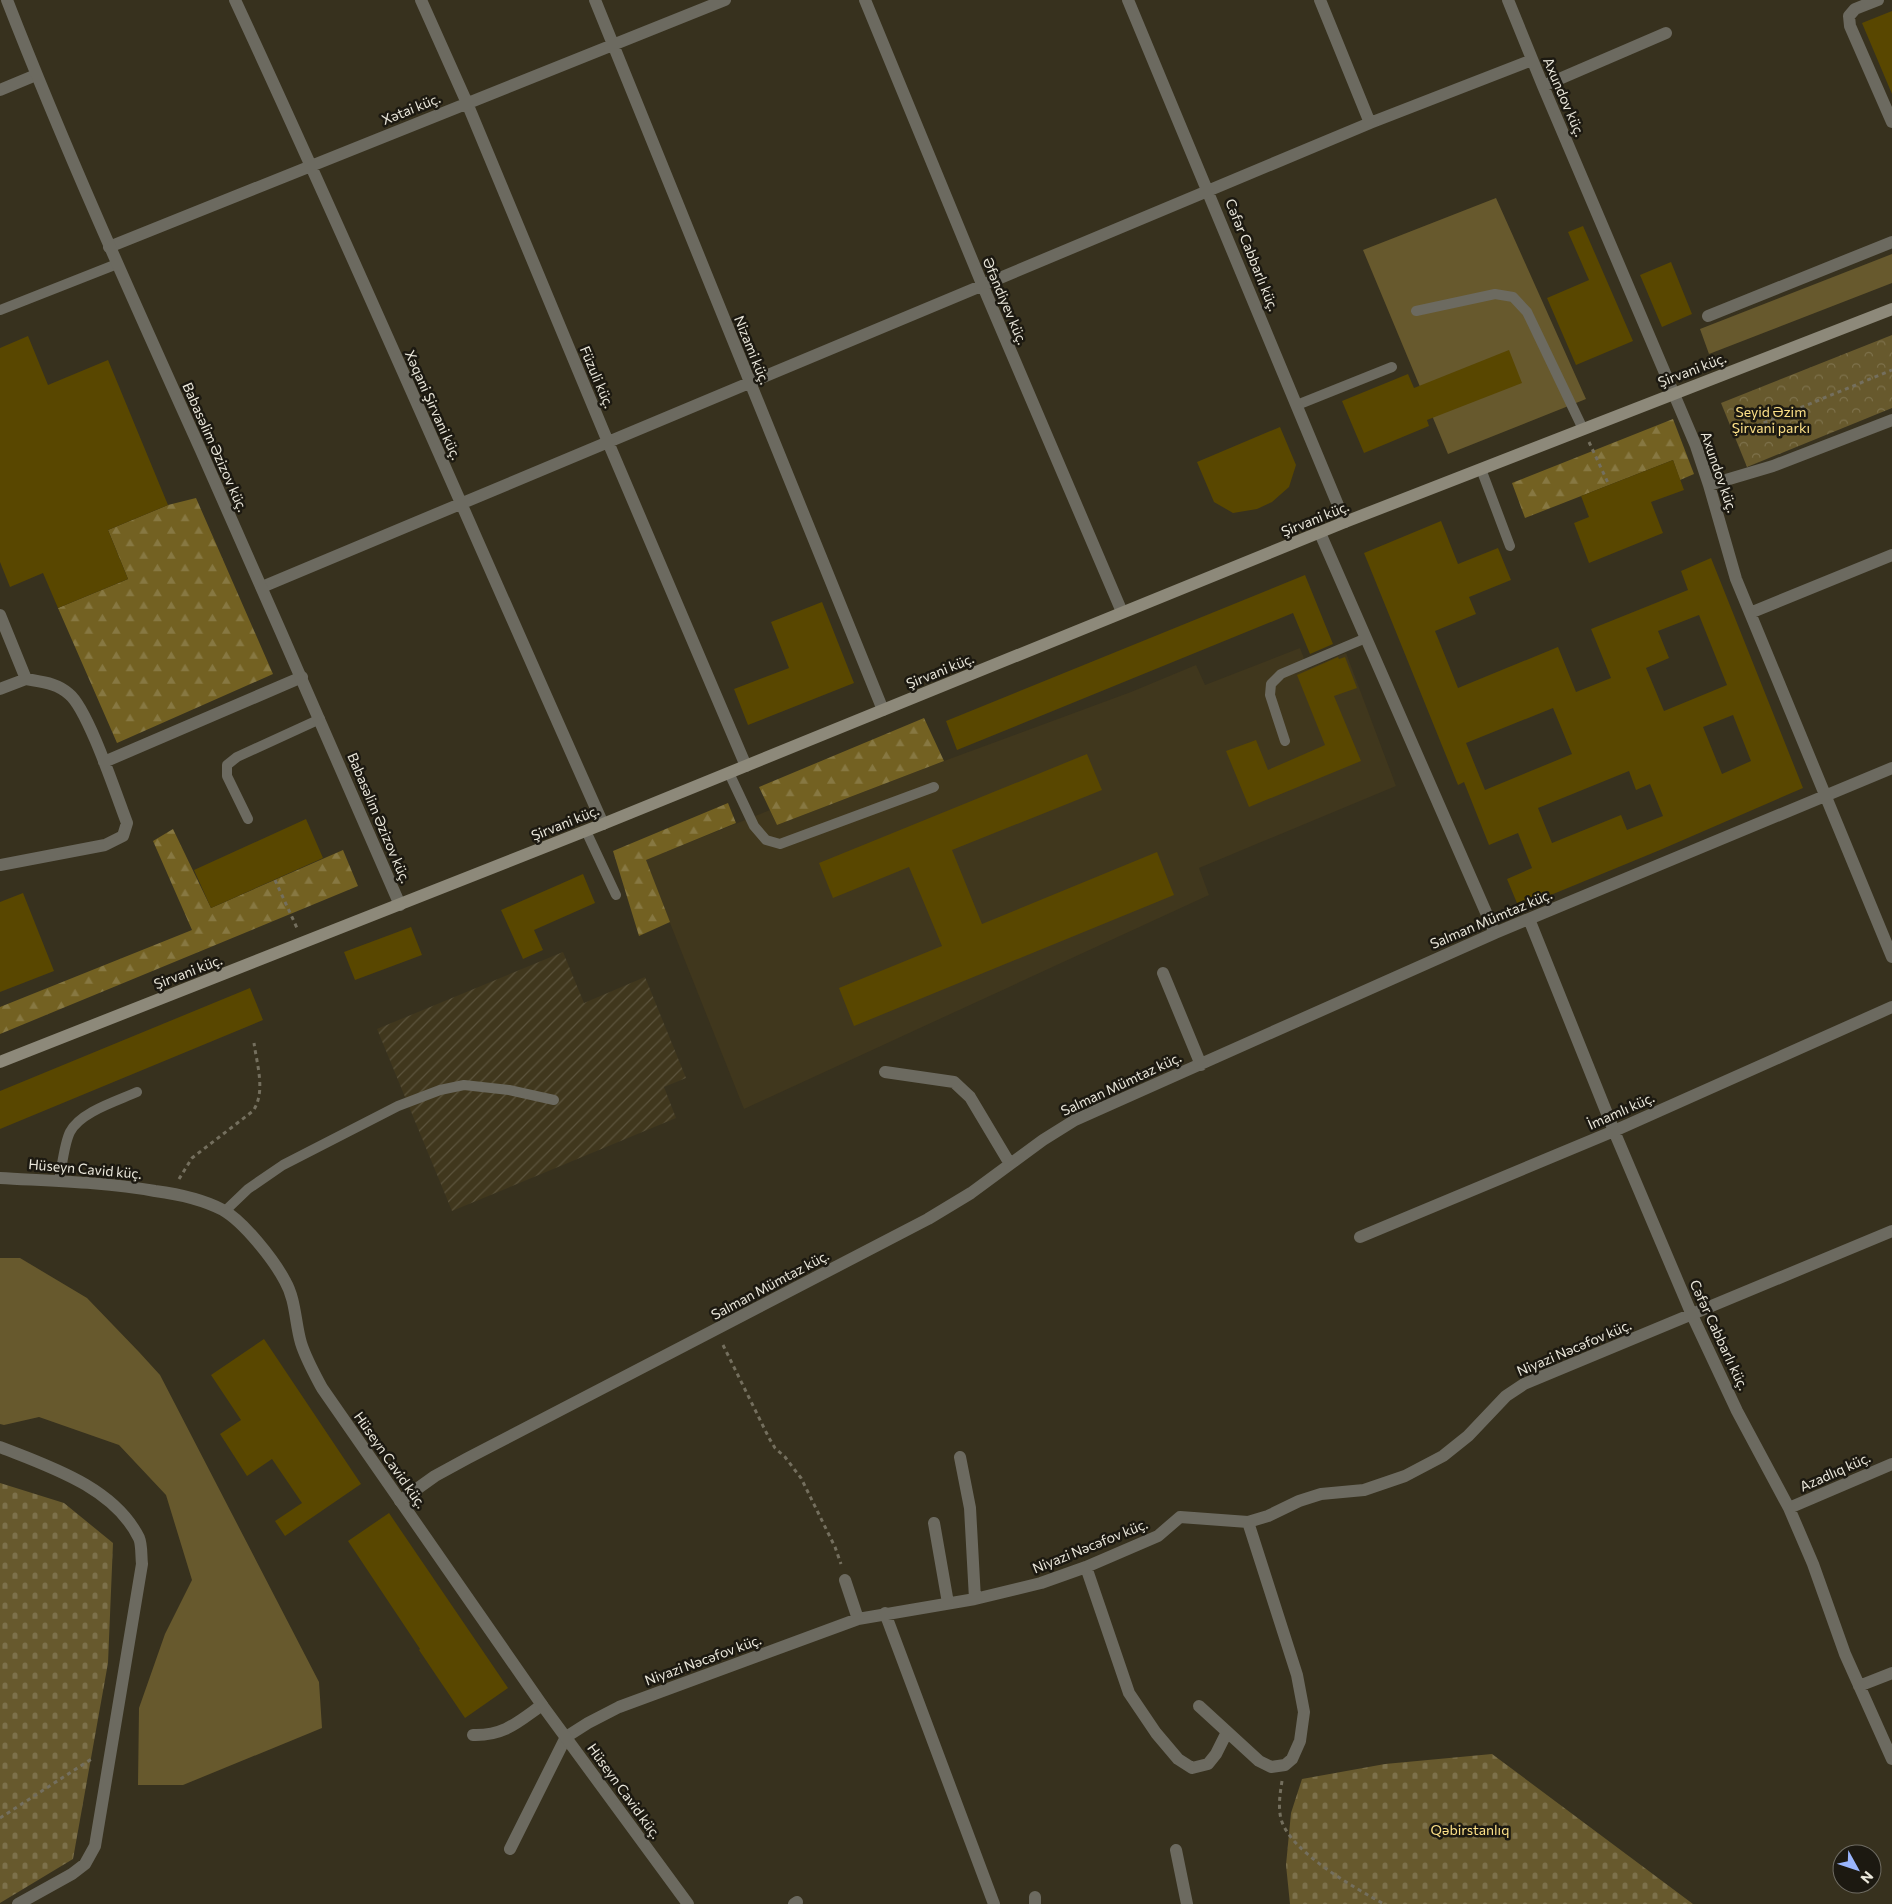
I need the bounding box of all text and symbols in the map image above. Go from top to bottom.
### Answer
street label: Axundov küç. [1540,55,1589,139]
street label: Xətai küç. [379,89,443,128]
street label: Cəfər Cabbarlı küç. [1222,196,1283,314]
street label: Əfəndiyev küç. [979,255,1031,347]
street label: Nizami küç. [731,313,774,387]
street label: Füzuli küç. [577,343,618,410]
street label: Xəqani Şirvani küç. [402,347,465,462]
street label: Şirvani küç. [1655,349,1728,390]
street label: Babasəlim Əzizov küç. [179,379,252,514]
park label: Seyid Əzim Şirvani parkı [1732,403,1810,436]
street label: Axundov küç. [1698,429,1741,515]
street label: Şirvani küç. [1278,497,1351,540]
street label: Şirvani küç. [903,649,976,692]
street label: Babasəlim Əzizov küç. [344,750,415,886]
street label: Şirvani küç. [528,801,601,844]
street label: Salman Mümtaz küç. [1427,885,1554,952]
street label: Şirvani küç. [151,951,224,992]
street label: Salman Mümtaz küç. [1058,1048,1184,1119]
street label: İmamlı küç. [1585,1088,1657,1133]
street label: Hüseyn Cavid küç. [28,1155,142,1182]
street label: Salman Mümtaz küç. [708,1246,832,1323]
street label: Cəfər Cabbarlı küç. [1686,1277,1752,1393]
street label: Niyazi Nəcəfov küç. [1514,1316,1634,1379]
street label: Hüseyn Cavid küç. [351,1408,430,1511]
street label: Azadlıq küç. [1797,1448,1873,1495]
street label: Niyazi Nəcəfov küç. [1030,1515,1150,1576]
street label: Niyazi Nəcəfov küç. [642,1631,763,1689]
street label: Hüseyn Cavid küç. [584,1740,665,1842]
park label: Qəbirstanlıq [1431,1821,1509,1838]
north arrow [1832,1844,1882,1894]
text: N [1857,1868,1877,1887]

